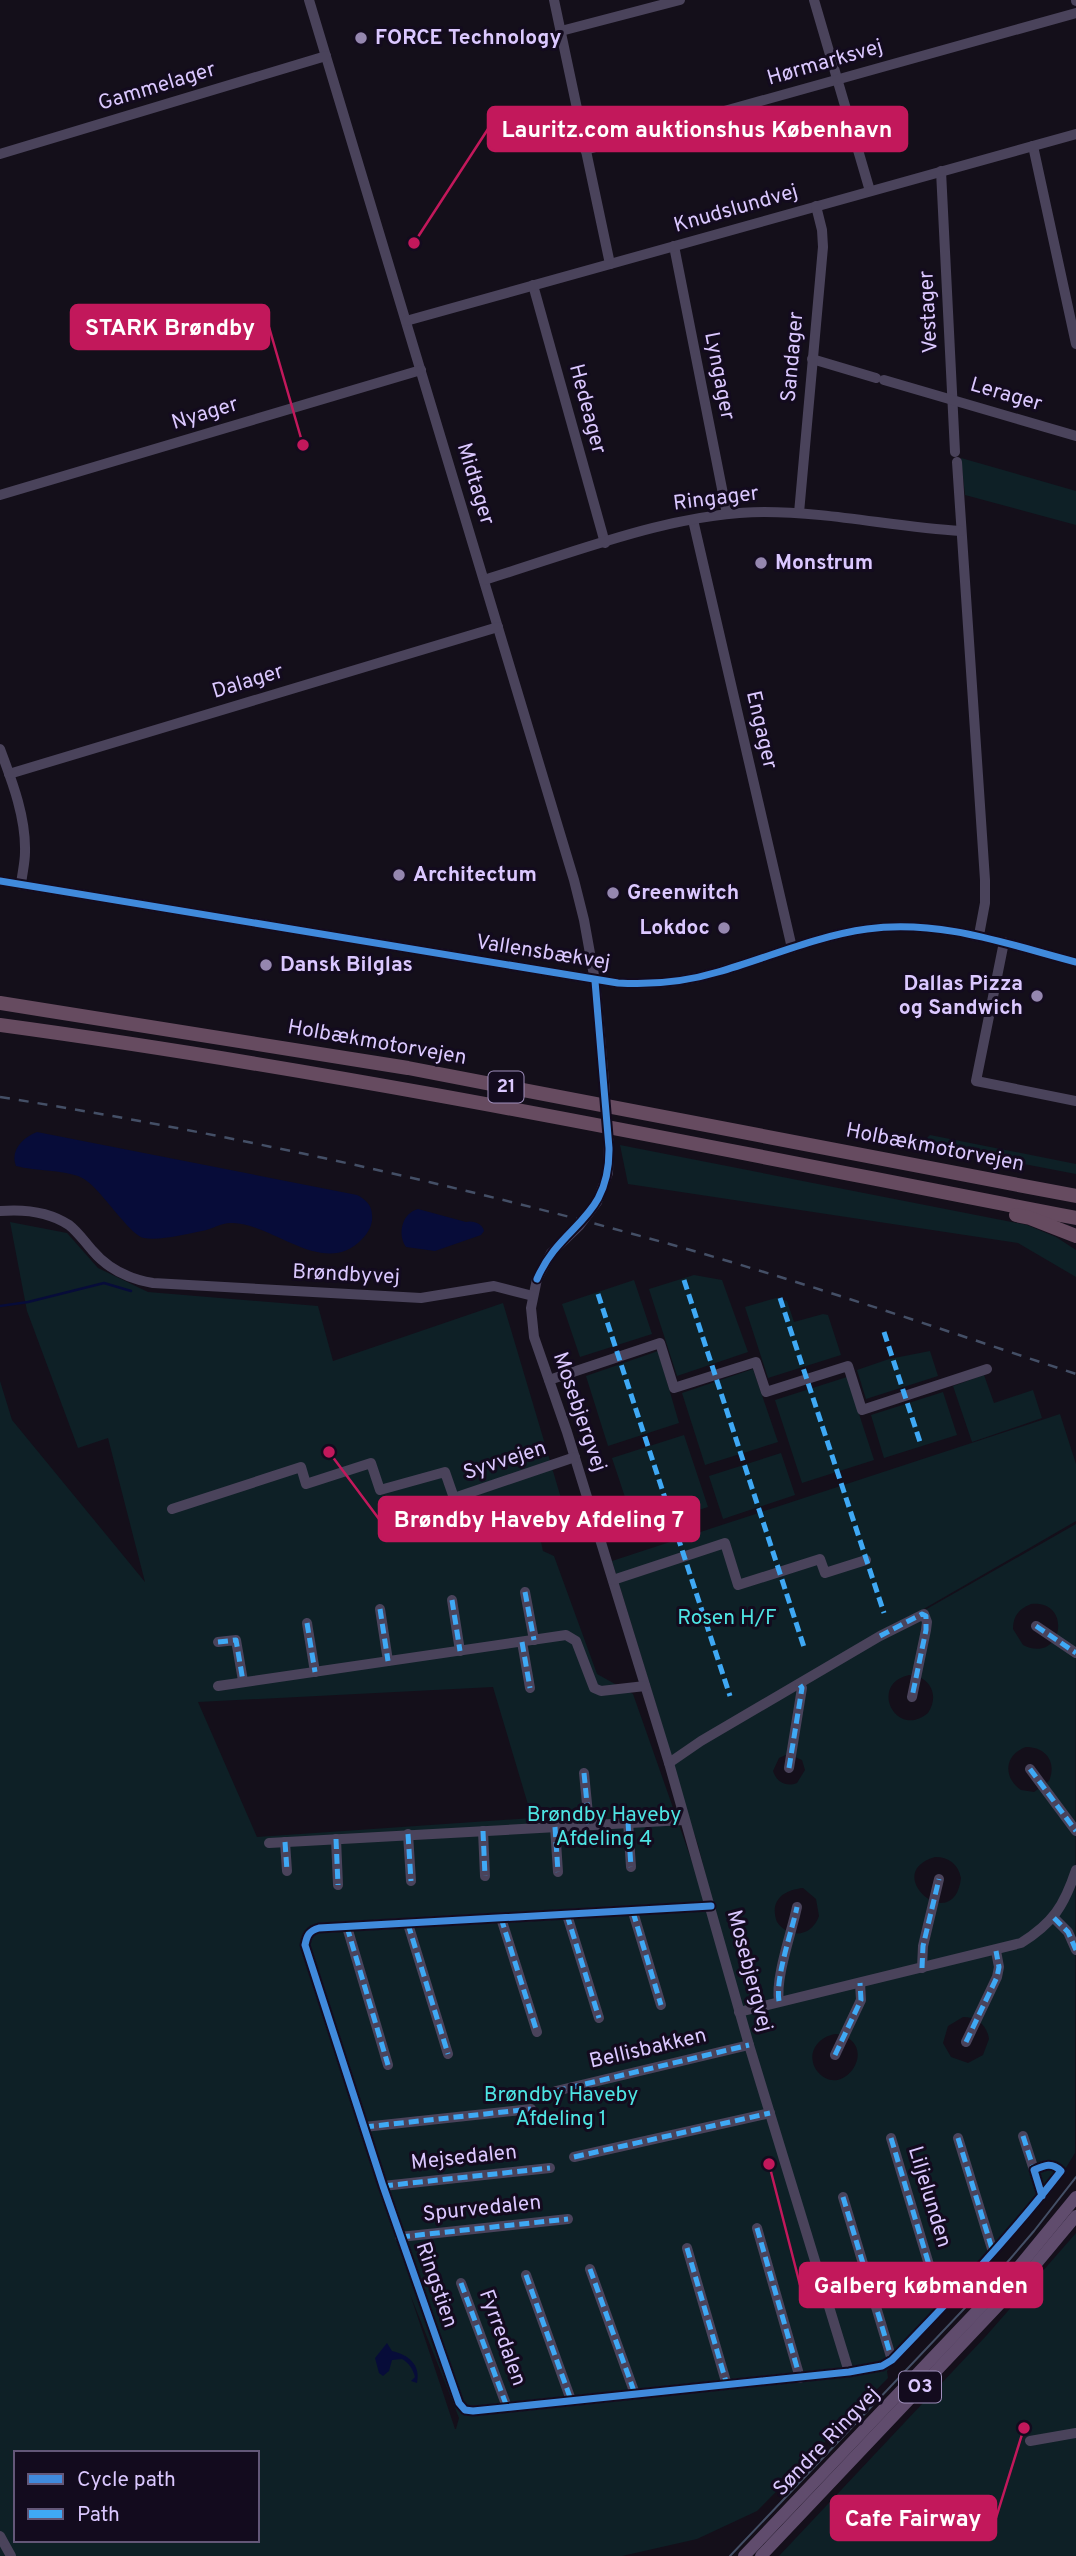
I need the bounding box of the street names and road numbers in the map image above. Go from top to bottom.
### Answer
street label: Hørmarksvej [764,34,886,92]
street label: Gammelager [95,56,219,118]
street label: Knudslundvej [671,178,801,240]
street label: Vestager [913,270,945,354]
street label: Sandager [776,311,810,403]
street label: Lyngager [697,330,741,422]
street label: Hedeager [562,361,612,457]
street label: Lerager [967,372,1045,418]
street label: Nyager [168,391,242,437]
street label: Midtager [450,440,500,528]
street label: Ringager [672,480,760,518]
street label: Dalager [209,658,287,706]
street label: Engager [739,688,783,772]
street label: Vallensbækvej [474,929,612,977]
street label: Holbækmotorvejen [285,1014,469,1072]
road number: 21 [489,1072,524,1102]
street label: Holbækmotorvejen [843,1117,1027,1179]
street label: Brøndbyvej [292,1259,400,1291]
street label: Mosebjergvej [546,1349,612,1475]
street label: Syvvejen [460,1435,550,1487]
street label: Mosebjergvej [720,1907,778,2035]
street label: Bellisbakken [587,2022,709,2076]
street label: Mejsedalen [410,2139,518,2177]
street label: Liljelunden [901,2143,957,2251]
street label: Spurvedalen [422,2189,542,2229]
street label: Ringstien [409,2238,463,2332]
street label: Fyrredalen [472,2286,532,2390]
road number: O3 [899,2372,941,2402]
street label: Søndre Ringvej [768,2381,886,2503]

